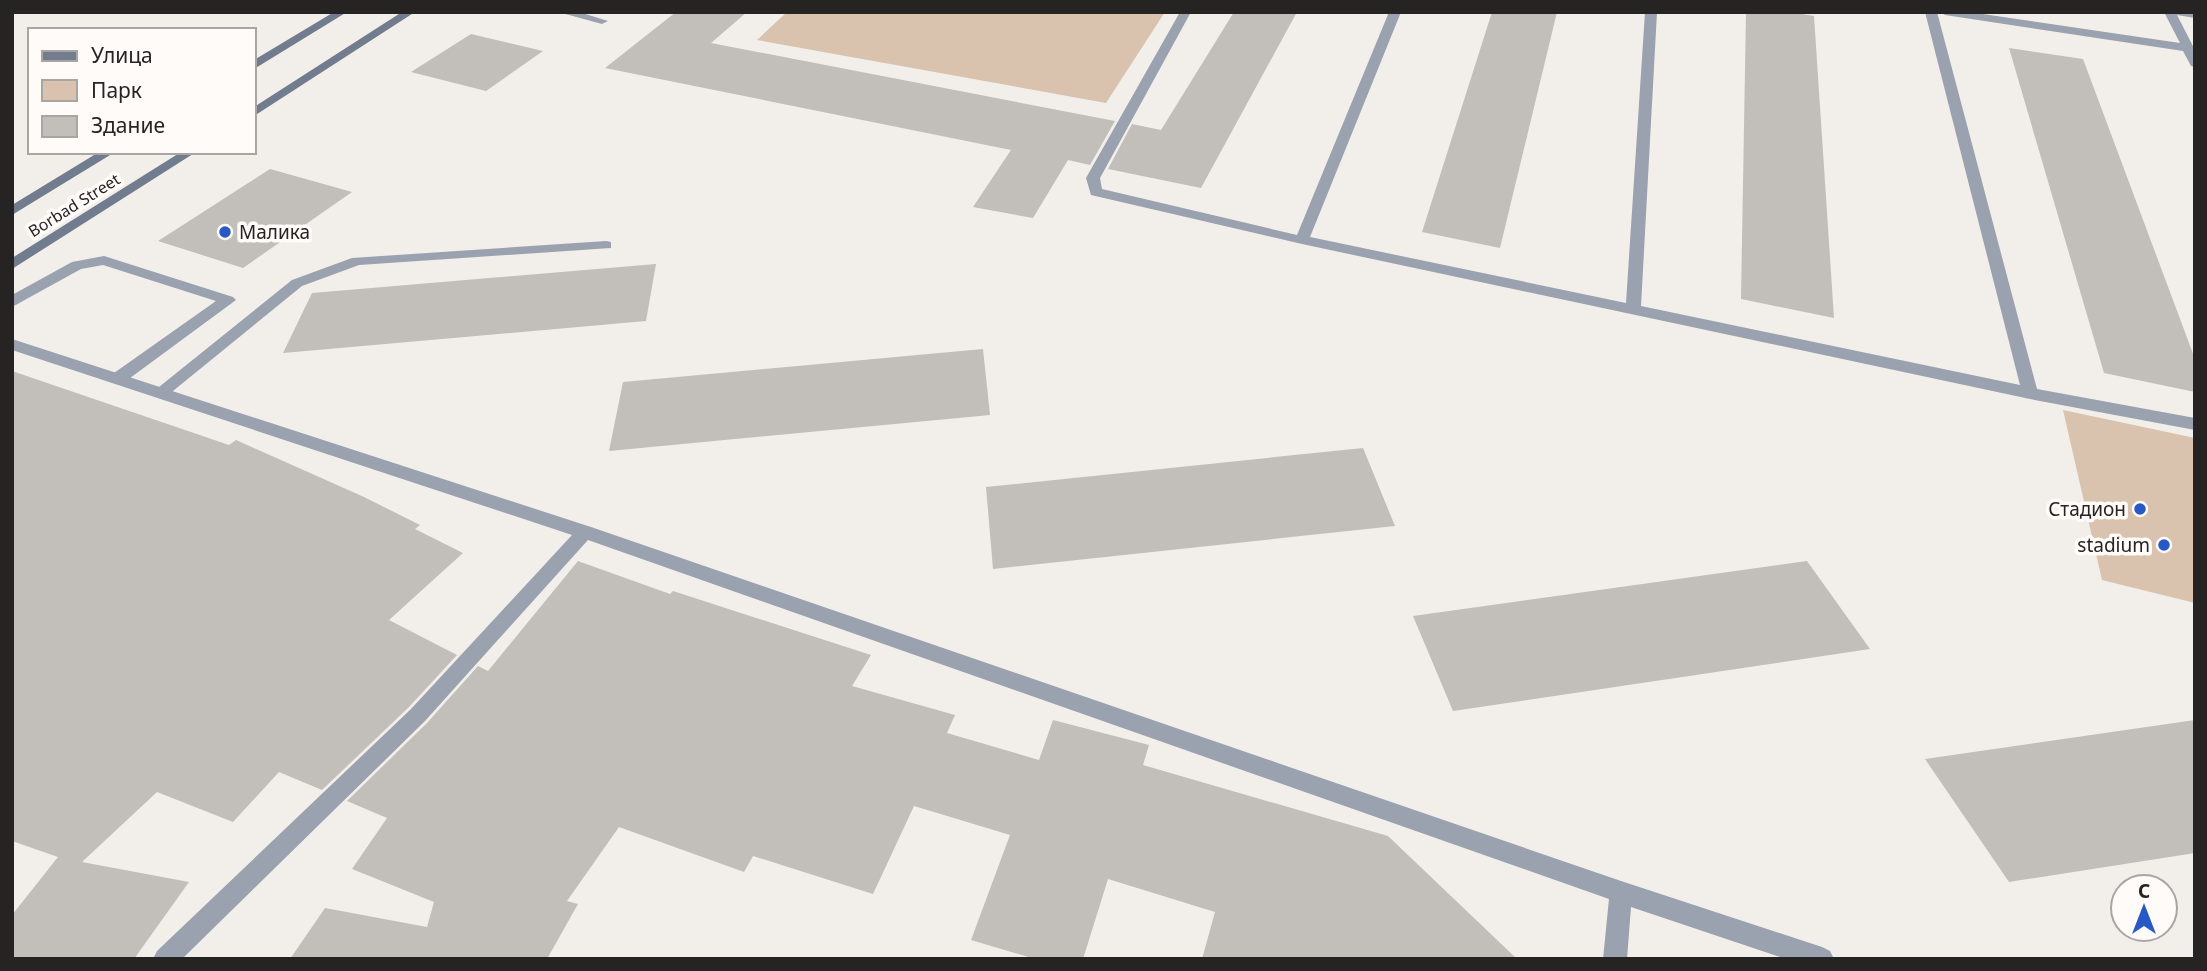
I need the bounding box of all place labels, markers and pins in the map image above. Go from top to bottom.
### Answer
place label: Малика [239,219,310,245]
marker: Малика [217,224,233,240]
place label: Стадион [2048,496,2126,522]
marker: Стадион [2132,501,2148,517]
place label: stadium [2077,532,2150,558]
marker: stadium [2156,537,2172,553]

